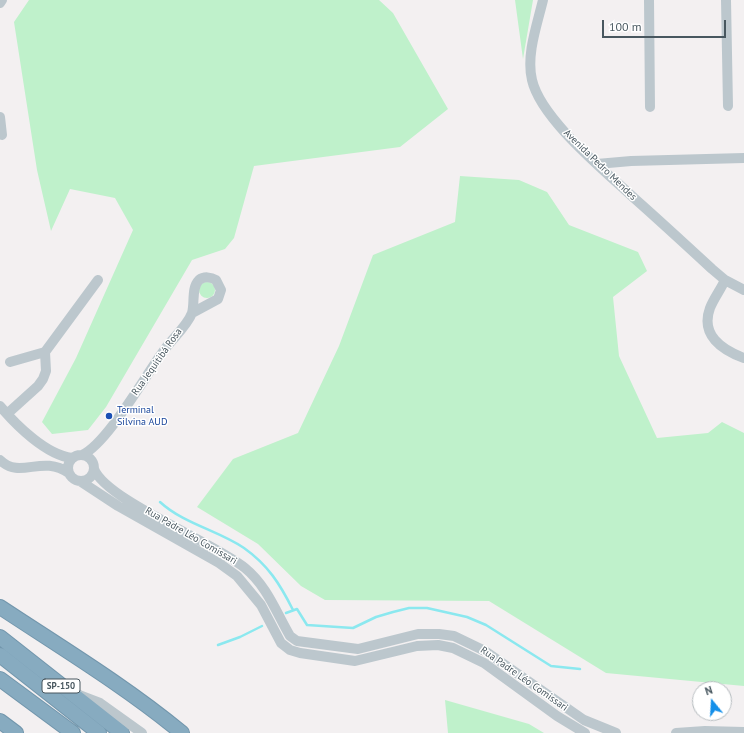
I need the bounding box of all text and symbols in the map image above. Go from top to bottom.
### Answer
scale bar [604,12,728,38]
text: 100 m [609,19,642,34]
street label: Avenida Pedro Mendes [561,127,639,203]
street label: Rua Jequitibá Rosa [129,326,185,398]
place label: Terminal Silvina AUD [117,404,167,428]
marker: Terminal Silvina AUD [104,411,114,421]
street label: Rua Padre Léo Comissari [143,505,239,567]
street label: Rua Padre Léo Comissari [478,644,570,714]
road number: SP-150 [42,679,80,693]
north arrow [692,681,732,721]
text: N [703,683,714,698]

